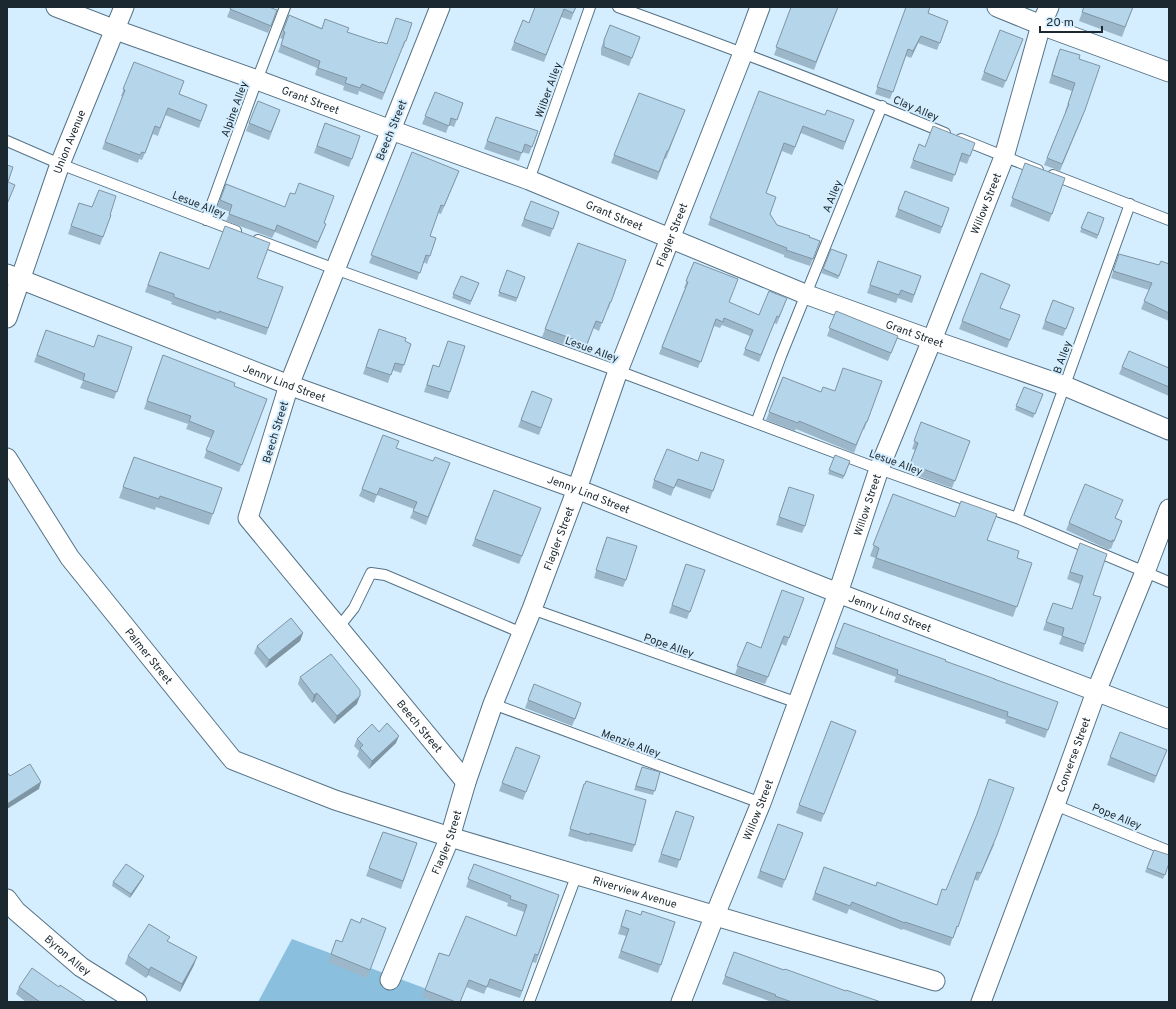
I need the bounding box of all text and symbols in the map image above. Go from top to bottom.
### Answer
scale bar [1040,8,1102,34]
text: 20 m [1046,15,1074,31]
street label: Wilber Alley [532,60,566,120]
street label: Alpine Alley [218,79,252,139]
street label: Grant Street [279,84,341,118]
street label: Clay Alley [891,93,941,125]
street label: Beech Street [373,98,410,163]
street label: Union Avenue [51,108,89,176]
street label: Willow Street [968,171,1005,236]
street label: A Alley [820,178,846,215]
street label: Lesue Alley [170,188,227,222]
street label: Grant Street [583,198,645,234]
street label: Flagler Street [654,201,691,269]
street label: Grant Street [883,318,945,351]
street label: Lesue Alley [563,334,621,366]
street label: B Alley [1051,339,1075,376]
street label: Jenny Lind Street [241,362,327,406]
street label: Beech Street [260,400,292,465]
street label: Lesue Alley [867,447,925,479]
street label: Willow Street [851,472,885,538]
street label: Jenny Lind Street [545,473,632,517]
street label: Flagler Street [541,505,578,573]
street label: Jenny Lind Street [846,592,933,636]
street label: Palmer Street [121,626,175,687]
street label: Pope Alley [642,631,696,661]
street label: Beech Street [393,697,445,756]
street label: Converse Street [1054,715,1094,795]
street label: Menzie Alley [599,727,662,761]
street label: Willow Street [740,778,777,843]
street label: Pope Alley [1090,801,1144,833]
street label: Flagler Street [429,809,465,877]
street label: Riverview Avenue [591,874,678,912]
street label: Byron Alley [41,933,93,979]

